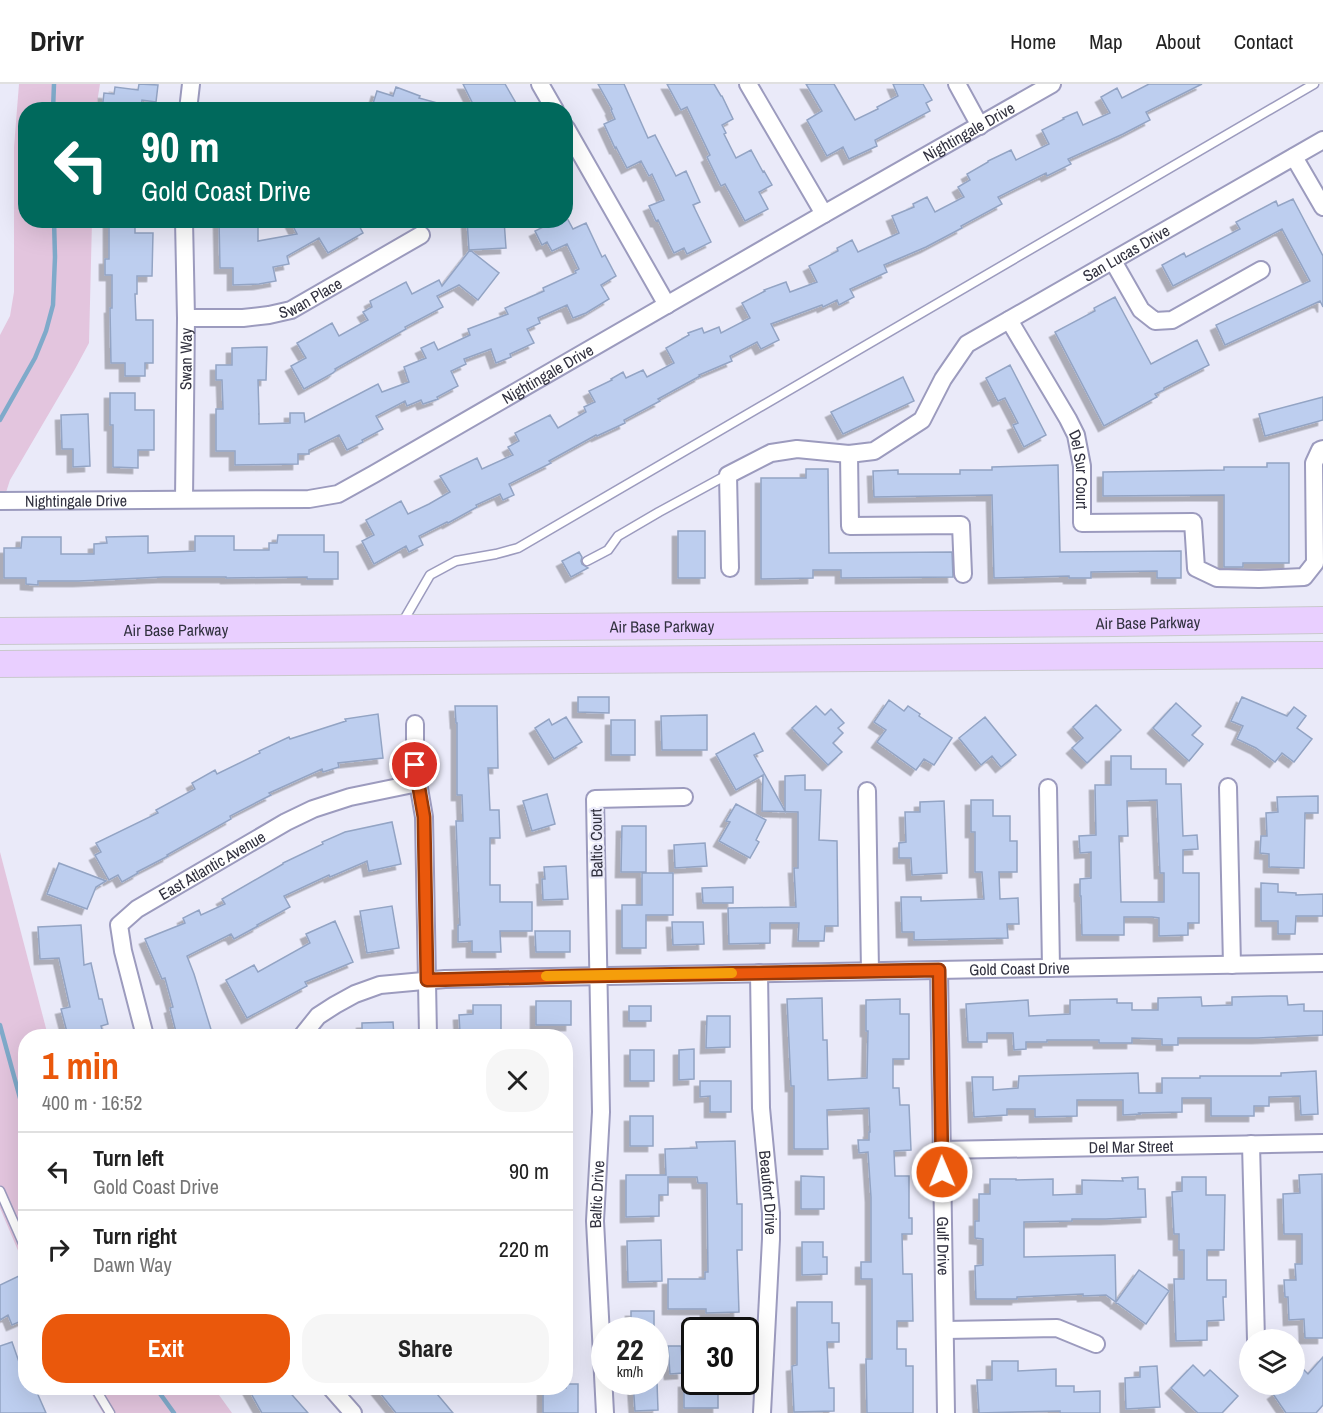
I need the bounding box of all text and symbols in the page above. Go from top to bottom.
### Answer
text: Drivr [30,22,84,60]
text: Home [1010,27,1056,56]
text: Map [1089,27,1123,56]
text: About [1156,27,1201,56]
text: Contact [1234,27,1293,56]
street label: Nightingale Drive [919,97,1019,166]
text: 90 m [141,119,220,175]
icon: left [42,126,120,204]
text: Gold Coast Drive [141,173,311,209]
street label: San Lucas Drive [1078,219,1174,287]
street label: Swan Place [276,272,346,323]
street label: Swan Way [174,327,197,390]
street label: Nightingale Drive [498,339,597,409]
street label: Del Sur Court [1064,426,1093,509]
street label: Nightingale Drive [25,489,127,512]
street label: Air Base Parkway [1095,611,1201,634]
street label: Air Base Parkway [609,615,715,638]
street label: Air Base Parkway [123,618,229,641]
pin [389,739,440,790]
icon: arrive [398,748,431,781]
street label: Baltic Court [584,808,608,877]
street label: East Atlantic Avenue [154,825,269,905]
street label: Gold Coast Drive [969,957,1070,980]
text: 1 min [42,1042,119,1090]
button: close [486,1049,549,1112]
text: 400 m · 16:52 [42,1089,142,1116]
street label: Del Mar Street [1088,1135,1174,1158]
position arrow [910,1140,974,1204]
text: Turn left [93,1143,164,1173]
street label: Beaufort Drive [754,1149,782,1235]
icon: left [42,1155,75,1188]
text: 90 m [509,1156,549,1186]
street label: Baltic Drive [584,1160,609,1229]
text: Gold Coast Drive [93,1173,219,1200]
street label: Gulf Drive [932,1216,955,1276]
text: Turn right [93,1221,177,1251]
icon: right [42,1233,75,1266]
text: 220 m [499,1234,549,1264]
text: Dawn Way [93,1251,172,1278]
button: Exit [42,1314,290,1383]
button: Share [302,1314,549,1383]
speed limit sign: 30 [681,1317,759,1395]
text: 22 [616,1329,644,1369]
map controls [1239,1329,1305,1395]
button: layers [1239,1329,1305,1395]
text: km/h [617,1361,643,1382]

